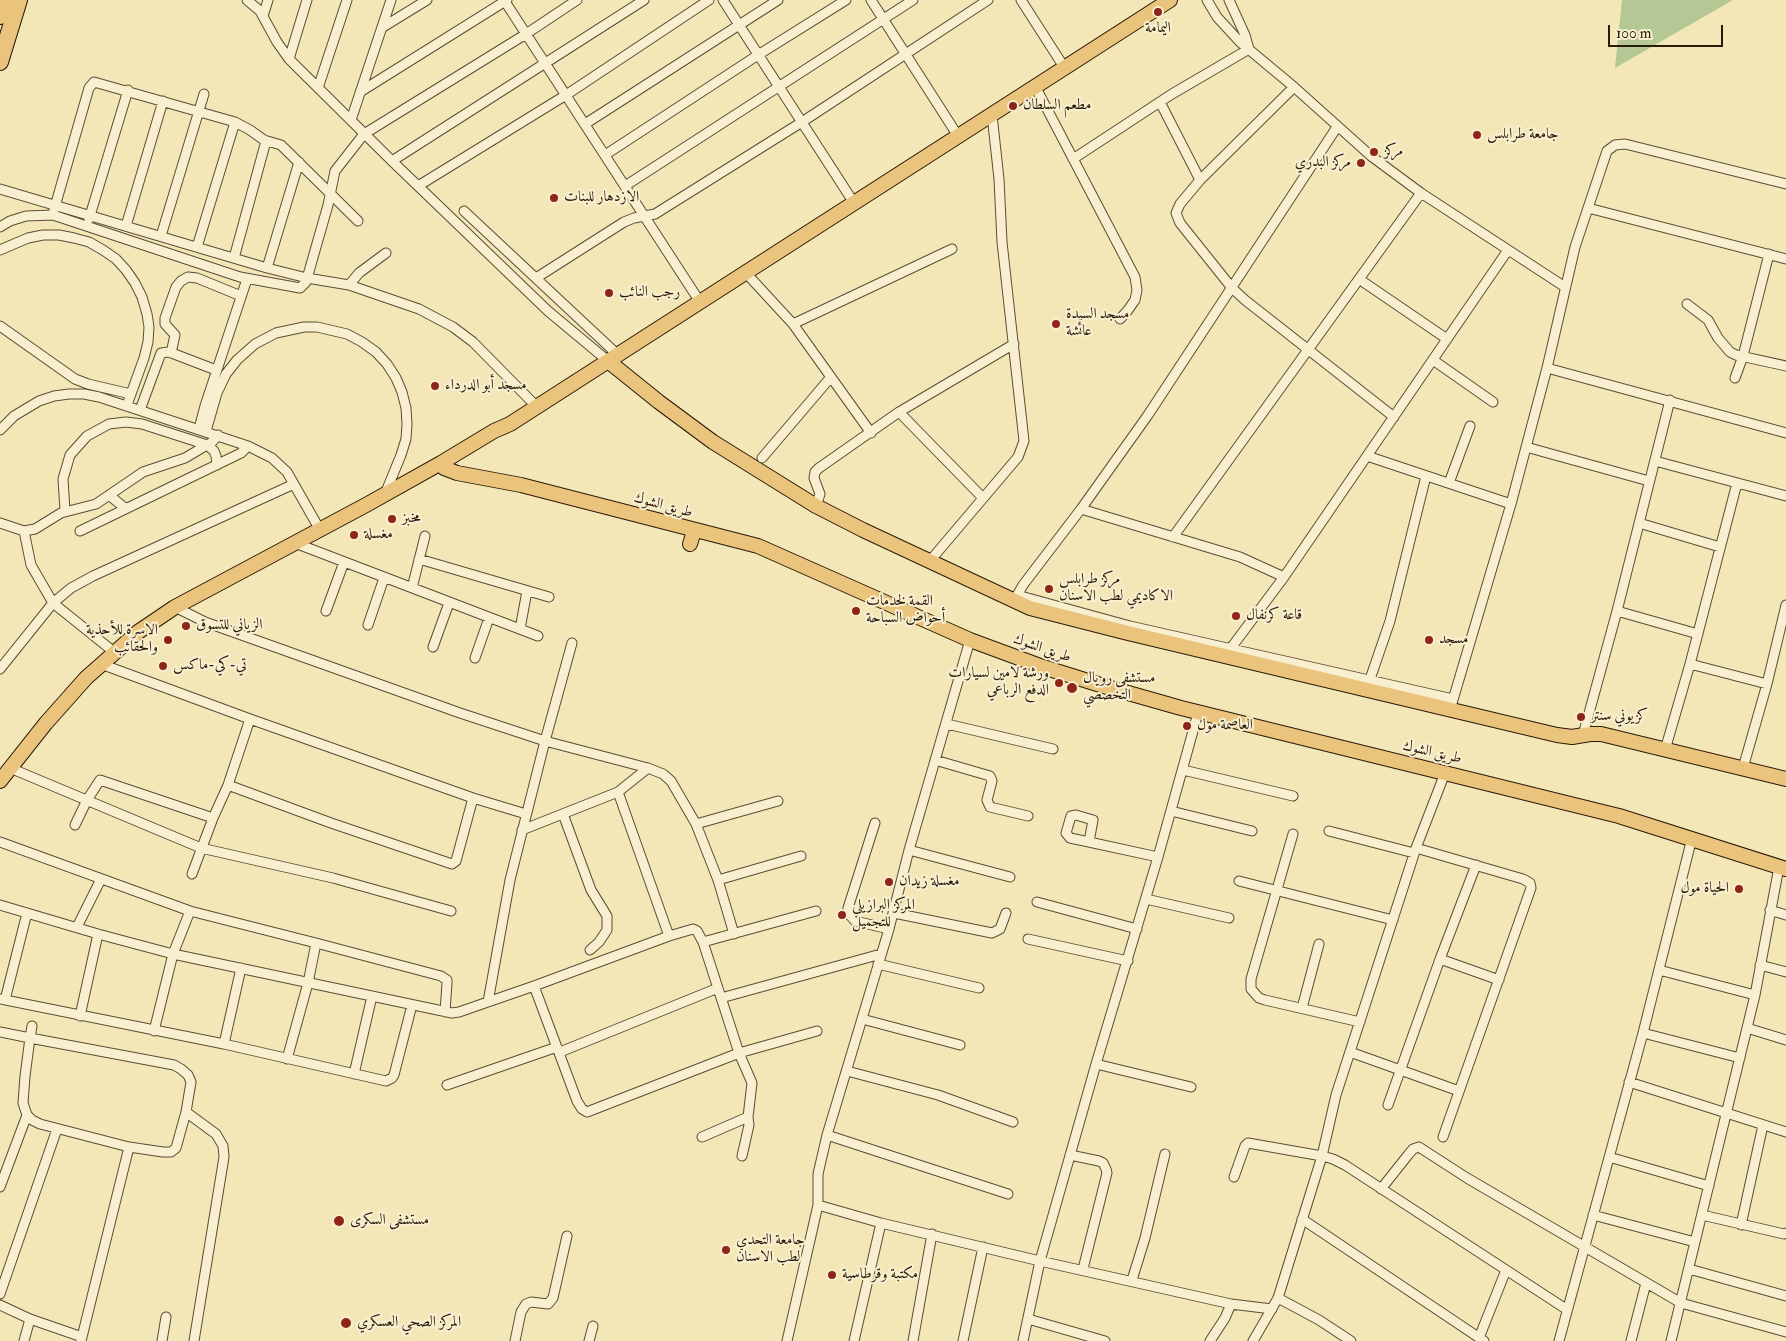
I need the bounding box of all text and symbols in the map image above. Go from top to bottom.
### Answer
marker: اليمامة [1152,6,1164,18]
scale bar [1611,15,1726,47]
place label: اليمامة [1145,20,1171,38]
text: 100 m [1616,24,1651,43]
place label: مطعم السلطان [1023,97,1091,115]
marker: مطعم السلطان [1007,100,1019,112]
place label: جامعة طرابلس [1487,126,1559,144]
marker: جامعة طرابلس [1471,129,1483,141]
place label: مركز [1384,143,1403,161]
marker: مركز [1368,146,1380,158]
place label: مركز البدري [1295,154,1351,172]
marker: مركز البدري [1355,157,1367,169]
place label: الازدهار للبنات [564,189,639,207]
marker: الازدهار للبنات [548,192,560,204]
place label: رجب النائب [619,284,680,302]
marker: رجب النائب [603,287,615,299]
place label: مسجد السيدة عائشة [1066,306,1129,341]
marker: مسجد السيدة عائشة [1050,318,1062,330]
place label: مسجد أبو الدرداء [445,377,527,395]
marker: مسجد أبو الدرداء [429,380,441,392]
street label: طريق الشوك [632,490,694,522]
place label: مخبز [402,510,421,528]
marker: مخبز [386,513,398,525]
place label: مغسلة [364,526,393,544]
marker: مغسلة [348,529,360,541]
place label: مركز طرابلس الاكاديمي لطب الاسنان [1059,571,1173,606]
marker: مركز طرابلس الاكاديمي لطب الاسنان [1043,583,1055,595]
place label: القمة لخدمات أحواض السباحة [866,593,945,628]
marker: القمة لخدمات أحواض السباحة [850,605,862,617]
place label: قاعة كرنفال [1246,607,1302,625]
marker: قاعة كرنفال [1230,610,1242,622]
place label: الزياني للتسوق [196,617,263,635]
marker: الزياني للتسوق [180,620,192,632]
place label: الاسرة للأحذية والحقائب [86,622,158,657]
street label: طريق الشوك [1011,631,1073,667]
place label: مسجد [1439,631,1468,649]
marker: الاسرة للأحذية والحقائب [162,634,174,646]
marker: مسجد [1423,634,1435,646]
place label: تي-كي-ماكس [173,657,247,675]
marker: تي-كي-ماكس [157,660,169,672]
place label: ورشة لامين لسيارات الدفع الرباعي [948,665,1049,700]
place label: مستشفى رويال التخصصي [1083,670,1155,705]
marker: ورشة لامين لسيارات الدفع الرباعي [1053,677,1065,689]
marker: مستشفى رويال التخصصي [1065,681,1079,695]
place label: كزيوني سنتر [1591,708,1648,726]
marker: كزيوني سنتر [1575,711,1587,723]
place label: العاصمة مول [1197,717,1253,735]
marker: العاصمة مول [1181,720,1193,732]
street label: طريق الشوك [1401,737,1463,769]
place label: مغسلة زيدان [899,873,960,891]
marker: مغسلة زيدان [883,876,895,888]
place label: الحياة مول [1680,880,1729,898]
marker: الحياة مول [1733,883,1745,895]
place label: المركز البرازيلي للتجميل [852,897,915,932]
marker: المركز البرازيلي للتجميل [836,909,848,921]
place label: مستشفى السكرى [350,1212,429,1230]
marker: مستشفى السكرى [332,1214,346,1228]
place label: جامعة التحدي لطب الاسنان [736,1232,805,1267]
marker: جامعة التحدي لطب الاسنان [720,1244,732,1256]
place label: مكتبة وقرطاسية [842,1266,918,1284]
marker: مكتبة وقرطاسية [826,1269,838,1281]
place label: المركز الصحي العسكري [357,1314,461,1332]
marker: المركز الصحي العسكري [339,1316,353,1330]

